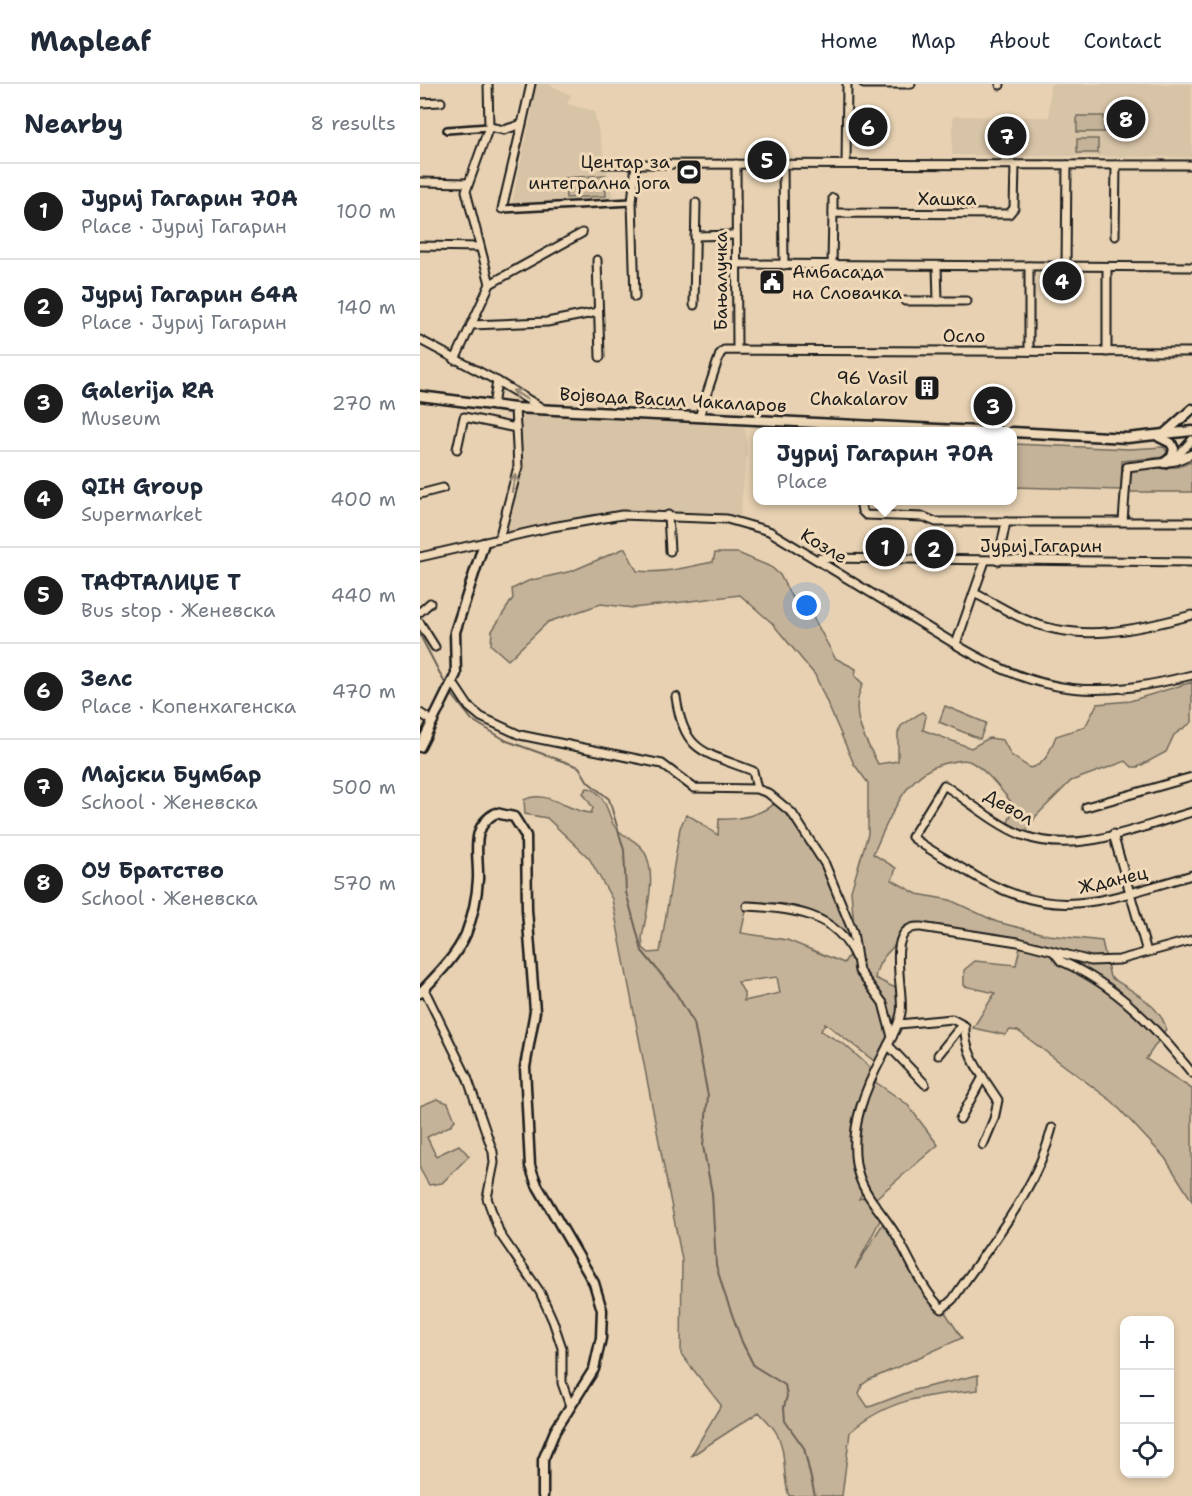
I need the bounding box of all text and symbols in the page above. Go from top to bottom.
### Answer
text: Mapleaf [30,22,151,60]
text: Home [820,27,878,55]
text: Map [911,27,956,55]
text: About [989,27,1050,55]
text: Contact [1083,27,1162,55]
pin: 8 [1106,96,1146,141]
pin: 6 [848,104,888,150]
text: Nearby [24,106,123,141]
text: 8 results [310,110,396,136]
pin: 7 [988,113,1026,158]
pin: 5 [748,138,786,182]
place label: Центар за интегрална јога [528,150,670,195]
sports icon: Центар за интегрална јога [674,157,704,187]
text: Јуриј Гагарин 70А [81,184,298,213]
street label: Хашка [918,187,976,211]
text: 1 [39,198,48,224]
text: 100 m [336,198,396,224]
text: Place · Јуриј Гагарин [81,213,287,239]
street label: Бањалучка [709,231,733,331]
pin: 4 [1042,258,1082,304]
place label: Амбасада на Словачка [792,260,902,305]
public building icon: Амбасада на Словачка [757,267,787,297]
text: Јуриј Гагарин 64А [81,280,298,309]
text: 2 [37,294,51,320]
text: 140 m [337,294,396,320]
text: Place · Јуриј Гагарин [81,309,287,335]
street label: Осло [943,324,985,348]
place label: 96 Vasil Chakalarov [810,366,909,411]
building icon: 96 Vasil Chakalarov [912,373,942,403]
text: Galerija RA [81,376,214,405]
street label: Војвода Васил Чакаларов [559,382,787,418]
pin: 3 [974,384,1012,428]
one-way arrow [512,389,529,402]
text: 3 [37,390,51,416]
text: 270 m [332,390,396,416]
text: Museum [81,405,161,431]
popup [753,427,1017,505]
text: Јуриј Гагарин 70А [777,439,993,468]
text: Place [777,468,828,494]
text: QIH Group [81,472,203,501]
one-way arrow [509,473,521,492]
text: 4 [37,486,51,512]
text: 400 m [330,486,396,512]
text: Supermarket [81,501,203,527]
street label: Козле [796,523,852,569]
pin: 1 [866,524,904,570]
pin: 2 [914,526,954,572]
street label: Јуриј Гагарин [980,534,1102,558]
text: ТАФТАЛИЏЕ Т [81,568,241,597]
text: 5 [37,582,50,608]
text: 440 m [331,582,396,608]
your location [792,591,821,620]
text: Bus stop · Женевска [81,597,276,623]
text: Зелс [81,664,133,693]
text: 6 [37,678,51,704]
text: 470 m [332,678,396,704]
text: Place · Копенхагенска [81,693,296,719]
text: Мајски Бумбар [81,760,261,789]
text: 7 [37,774,51,800]
text: 500 m [332,774,396,800]
street label: Девол [980,783,1038,831]
text: School · Женевска [81,789,258,815]
text: ОУ Братство [81,856,224,885]
street label: Жданец [1076,860,1150,900]
text: 8 [37,870,51,896]
text: 570 m [333,870,396,896]
text: School · Женевска [81,885,258,911]
map controls [1120,1316,1174,1478]
button: + [1120,1316,1174,1370]
button: − [1120,1370,1174,1424]
button: locate [1120,1424,1174,1478]

